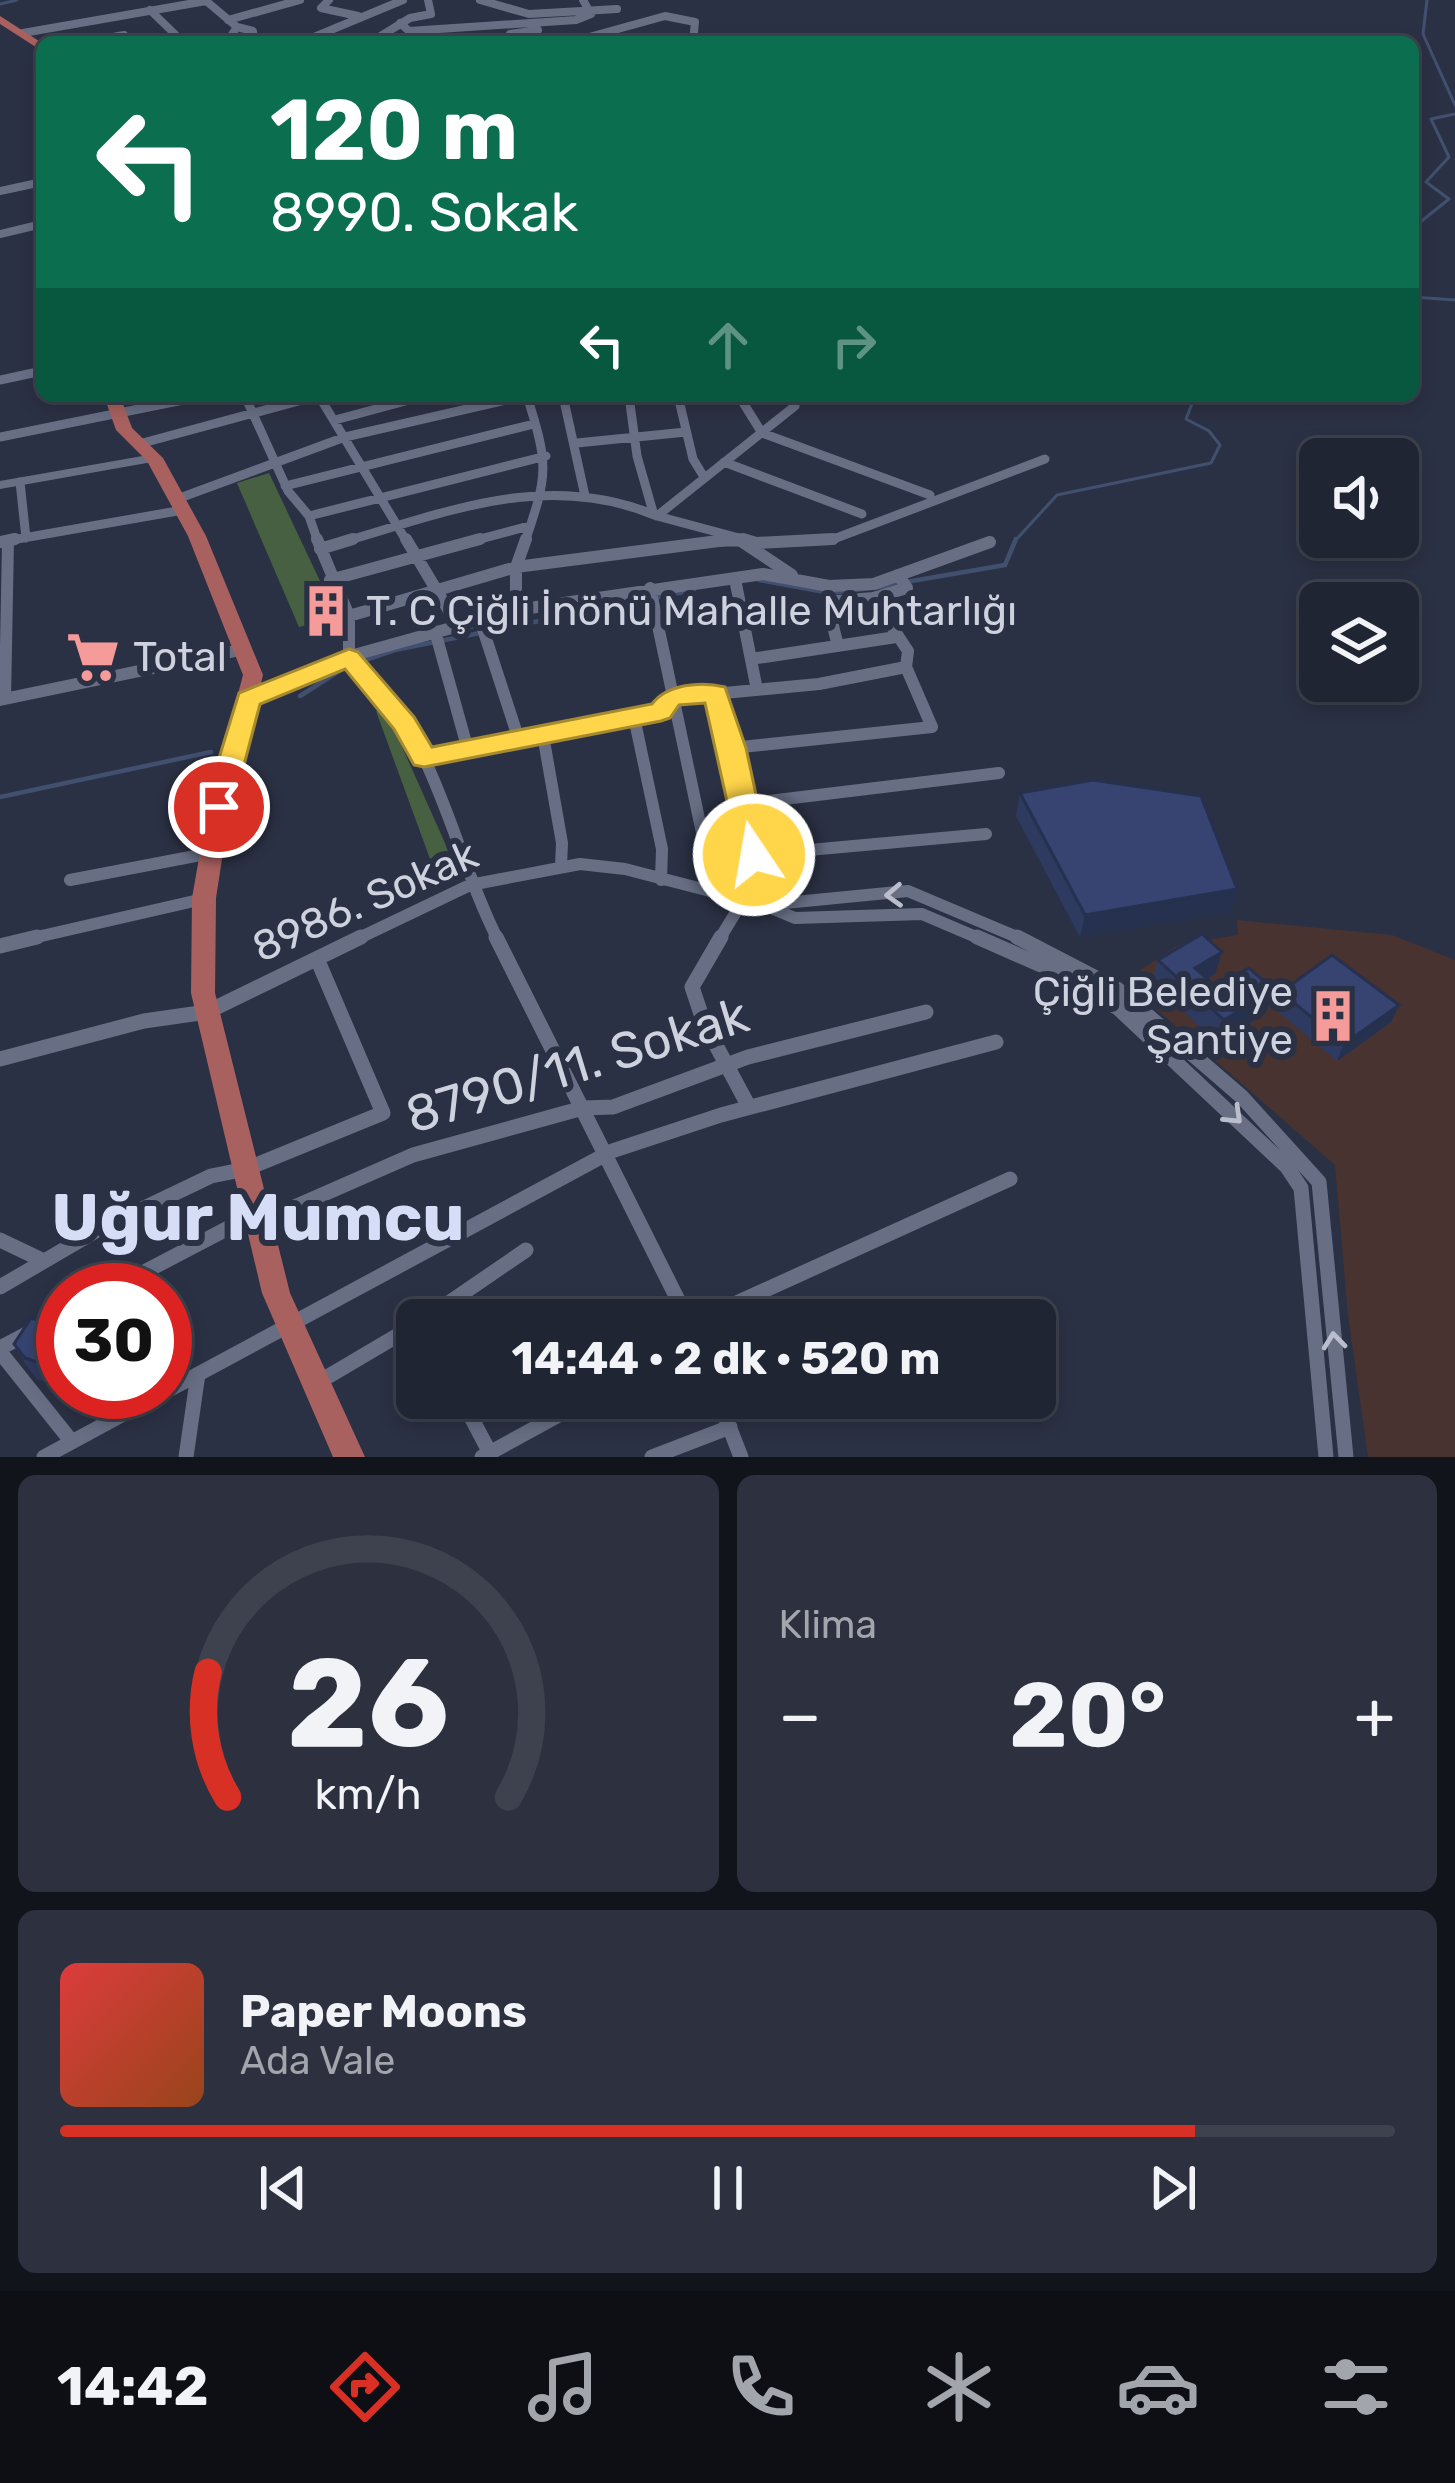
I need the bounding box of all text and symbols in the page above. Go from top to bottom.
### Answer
text: 120 m [270,80,518,180]
icon: left [72,84,228,240]
text: 8990. Sokak [270,181,578,245]
icon: left [569,312,635,378]
icon: ahead [695,312,761,378]
icon: right [821,312,887,378]
map controls [1299,438,1419,702]
button: sound [1299,438,1419,558]
building icon: T. C Çiğli İnönü Mahalle Muhtarlığı [297,582,355,640]
button: layers [1299,582,1419,702]
place label: T. C Çiğli İnönü Mahalle Muhtarlığı [366,586,1017,636]
supermarket icon: Total [64,628,122,686]
place label: Total [133,632,227,682]
pin [168,756,270,858]
icon: arrive [186,774,252,840]
position arrow [691,792,817,918]
street label: 8986. Sokak [245,829,485,973]
one-way arrow [884,882,903,908]
place label: Çiğli Belediye Şantiye [1033,967,1293,1065]
street label: 8790/11. Sokak [398,984,756,1146]
building icon: Çiğli Belediye Şantiye [1304,987,1362,1045]
one-way arrow [1220,1101,1242,1123]
district label: Uğur Mumcu [51,1178,465,1257]
speed limit sign: 30 [36,1263,192,1419]
one-way arrow [1322,1331,1347,1350]
text: 14:44 · 2 dk · 520 m [512,1332,940,1385]
text: Klima [779,1602,877,1648]
text: 26 [287,1629,449,1777]
text: 20° [1009,1662,1166,1769]
text: − [779,1676,821,1755]
text: + [1354,1676,1395,1755]
text: km/h [315,1768,422,1819]
text: Paper Moons [240,1985,527,2038]
text: Ada Vale [240,2038,395,2084]
icon: previous [250,2155,316,2221]
icon: pause [695,2155,761,2221]
icon: next [1140,2155,1206,2221]
icon: directions [323,2345,407,2429]
icon: music [521,2345,605,2429]
icon: phone [719,2345,803,2429]
icon: climate [917,2345,1001,2429]
icon: car [1116,2345,1200,2429]
icon: filters [1314,2345,1398,2429]
text: 14:42 [57,2355,209,2419]

